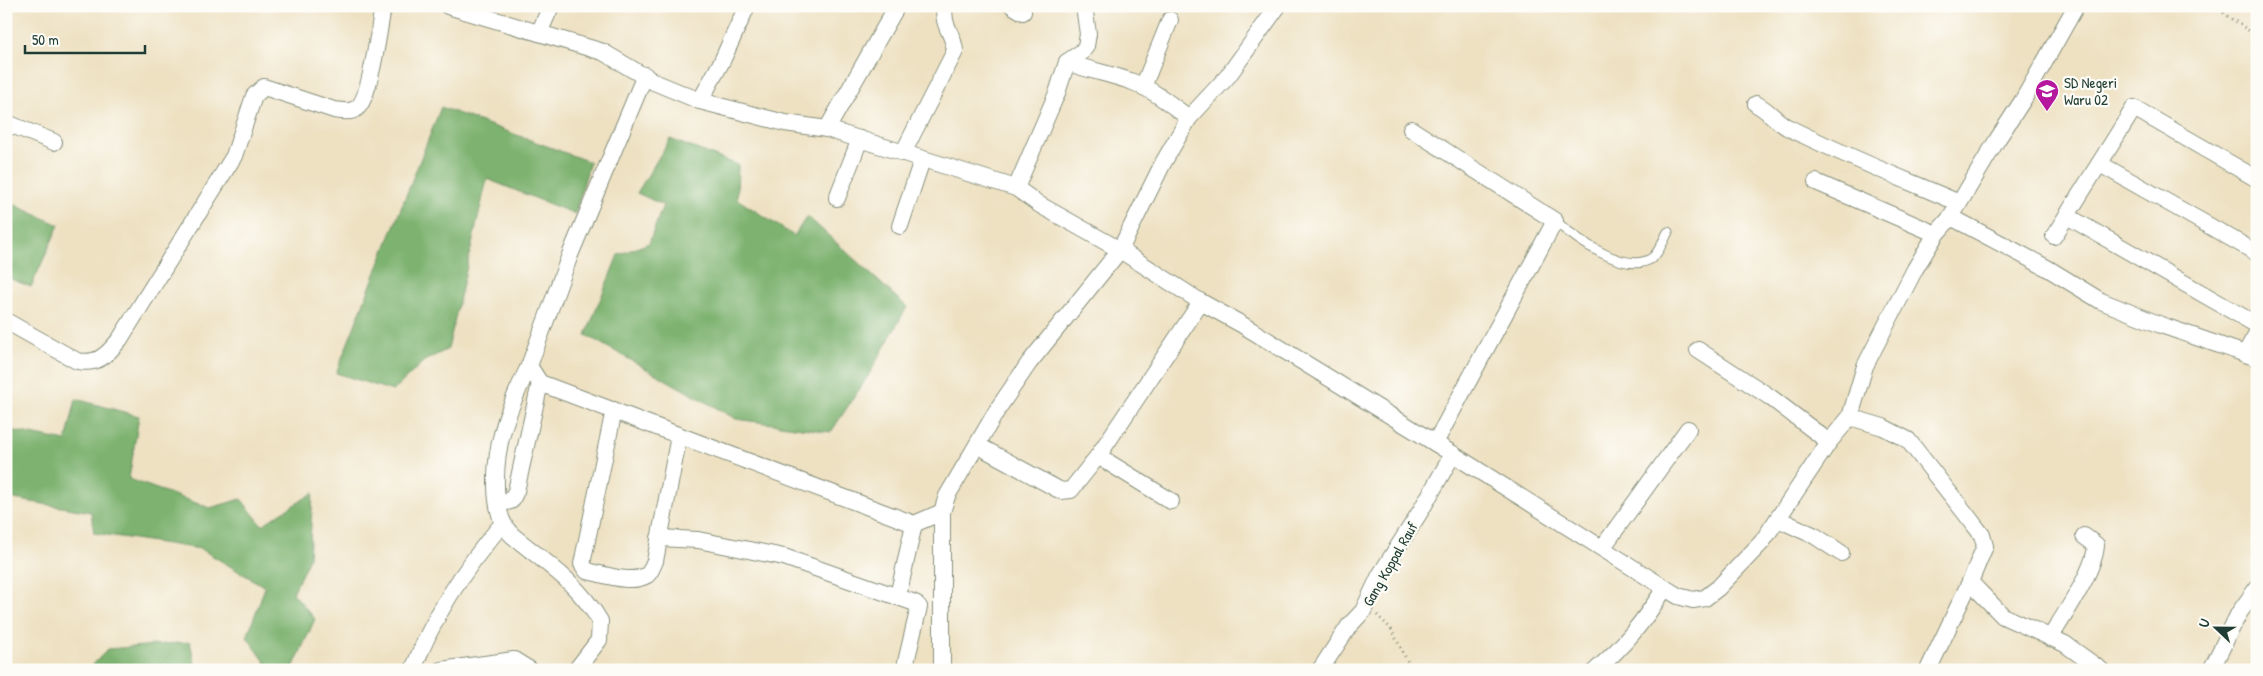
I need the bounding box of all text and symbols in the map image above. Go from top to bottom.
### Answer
scale bar [25,22,145,54]
text: 50 m [32,29,59,50]
place label: SD Negeri Waru 02 [2064,72,2117,110]
school or university icon: SD Negeri Waru 02 [2034,78,2060,112]
street label: Gang Koppal Rauf [1357,517,1423,610]
north arrow [2190,604,2240,654]
text: U [2193,616,2214,630]

